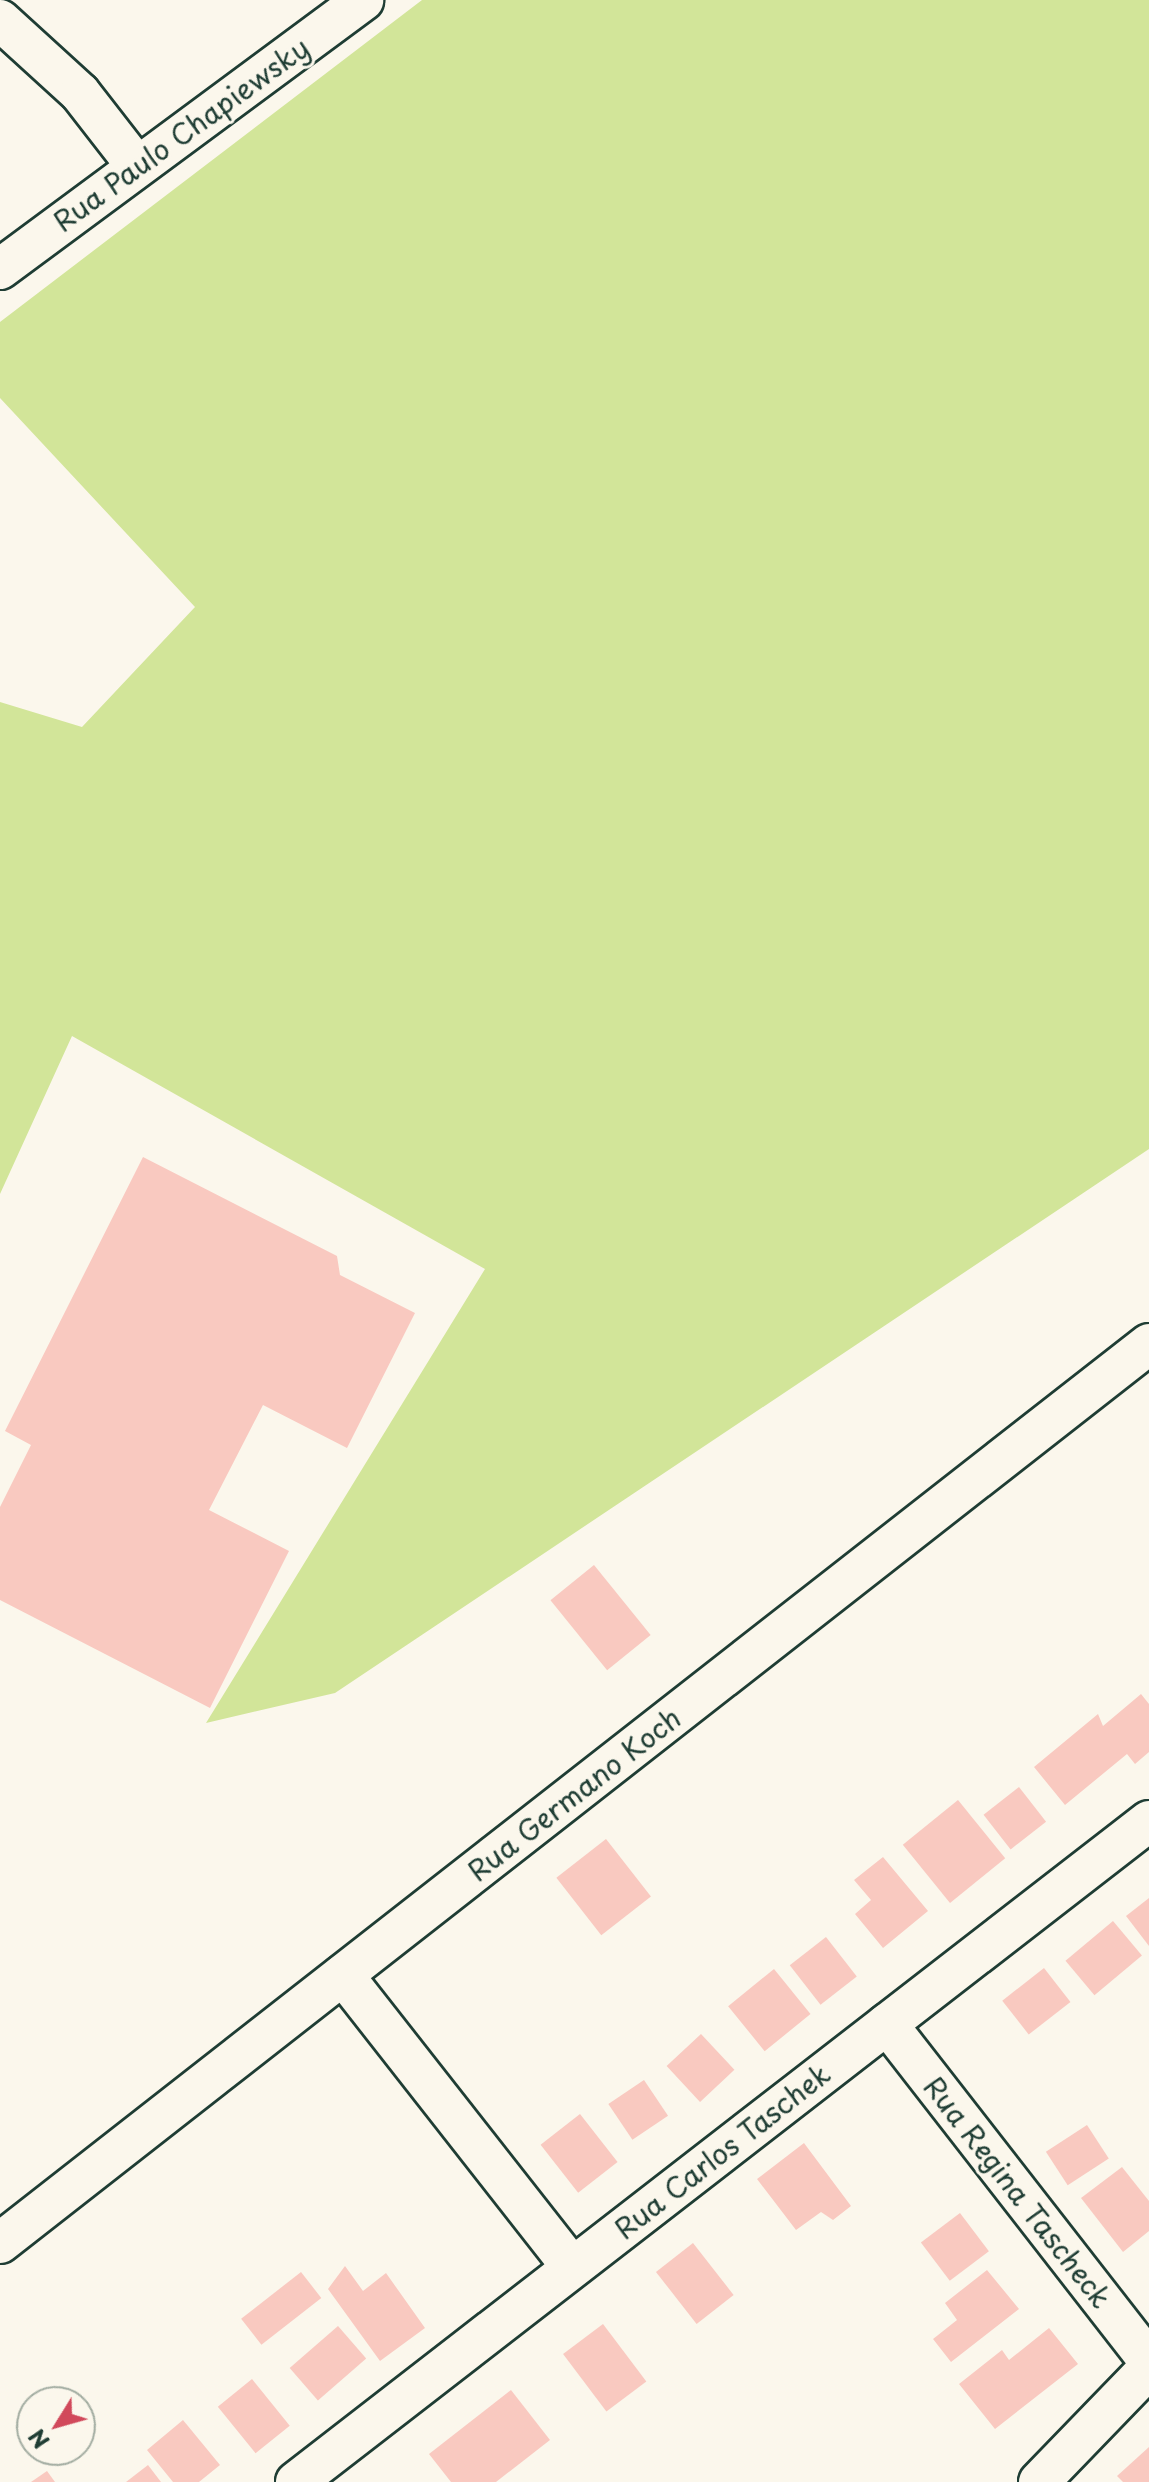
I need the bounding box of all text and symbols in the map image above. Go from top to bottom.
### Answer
street label: Rua Paulo Chapiewsky [47,30,315,238]
street label: Rua Germano Koch [460,1700,688,1888]
street label: Rua Carlos Taschek [607,2056,837,2246]
street label: Rua Regina Tascheck [918,2070,1118,2314]
north arrow [16,2386,96,2466]
text: N [20,2423,56,2456]

